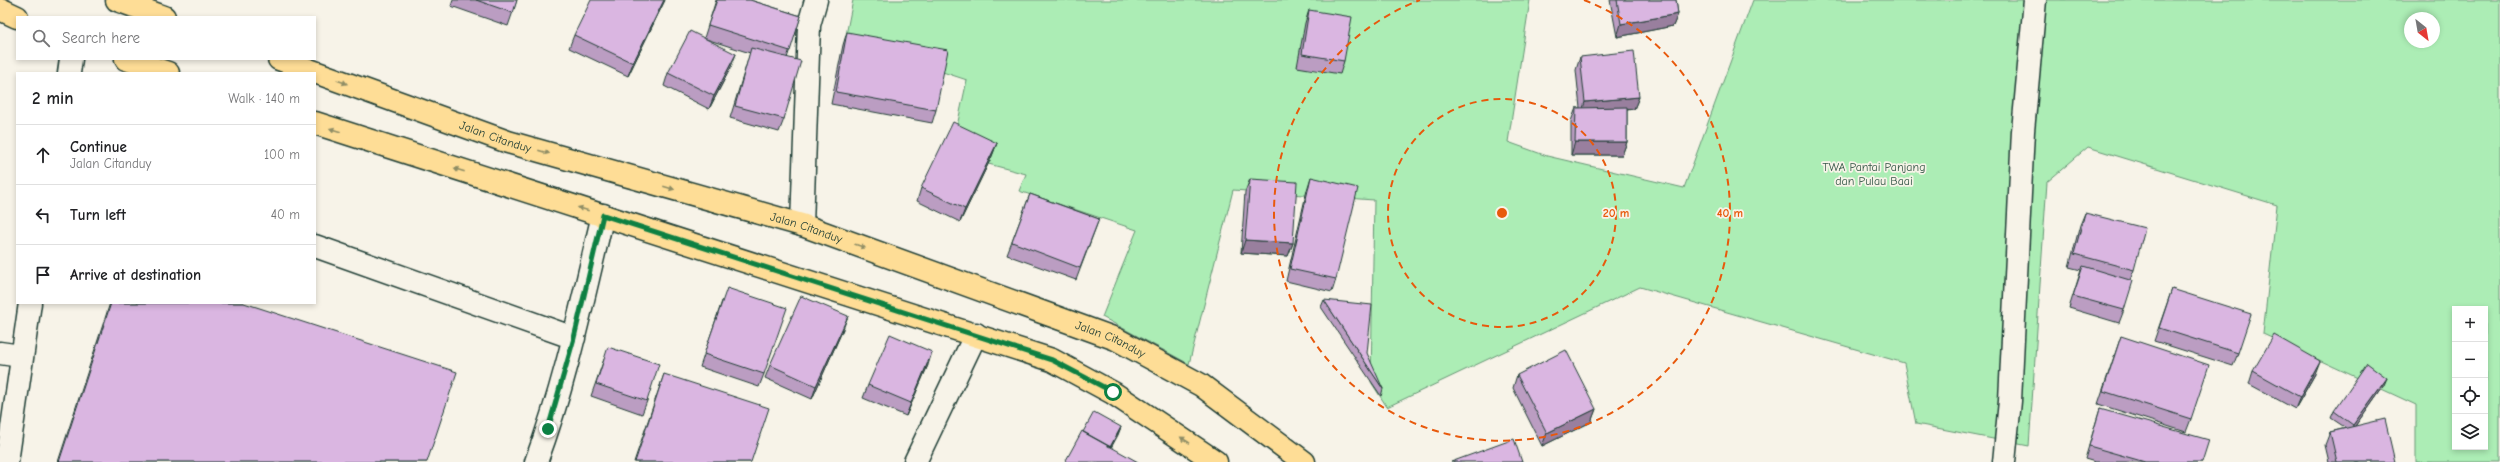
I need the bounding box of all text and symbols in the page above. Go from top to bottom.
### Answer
north arrow [2404,12,2440,48]
search box [16,16,316,60]
icon: search [30,27,52,49]
text: Search here [62,29,140,47]
one-way arrow [337,79,349,85]
text: 2 min [32,89,73,108]
text: Walk · 140 m [228,91,300,106]
street label: Jalan Citanduy [458,118,534,155]
one-way arrow [329,127,341,133]
text: Continue [70,138,127,156]
icon: ahead [32,144,54,166]
text: 100 m [264,147,300,162]
one-way arrow [539,149,551,155]
text: Jalan Citanduy [70,156,151,171]
park label: TWA Pantai Panjang dan Pulau Baai [1822,160,1926,188]
one-way arrow [452,166,464,172]
one-way arrow [664,185,676,191]
icon: left [32,204,54,226]
text: Turn left [70,206,126,224]
one-way arrow [576,206,588,212]
centre of rings [1495,206,1509,220]
text: 20 m [1603,206,1629,220]
text: 40 m [1717,206,1743,220]
text: 40 m [271,207,300,222]
street label: Jalan Citanduy [769,209,845,246]
one-way arrow [855,244,867,250]
icon: arrive [32,264,54,286]
text: Arrive at destination [70,266,201,284]
map controls [2452,306,2488,450]
button: + [2452,306,2488,342]
street label: Jalan Citanduy [1073,318,1148,361]
button: − [2452,342,2488,378]
button: locate [2452,378,2488,414]
route start [1104,383,1122,401]
button: layers [2452,414,2488,450]
route end [539,420,557,438]
one-way arrow [1179,436,1191,443]

